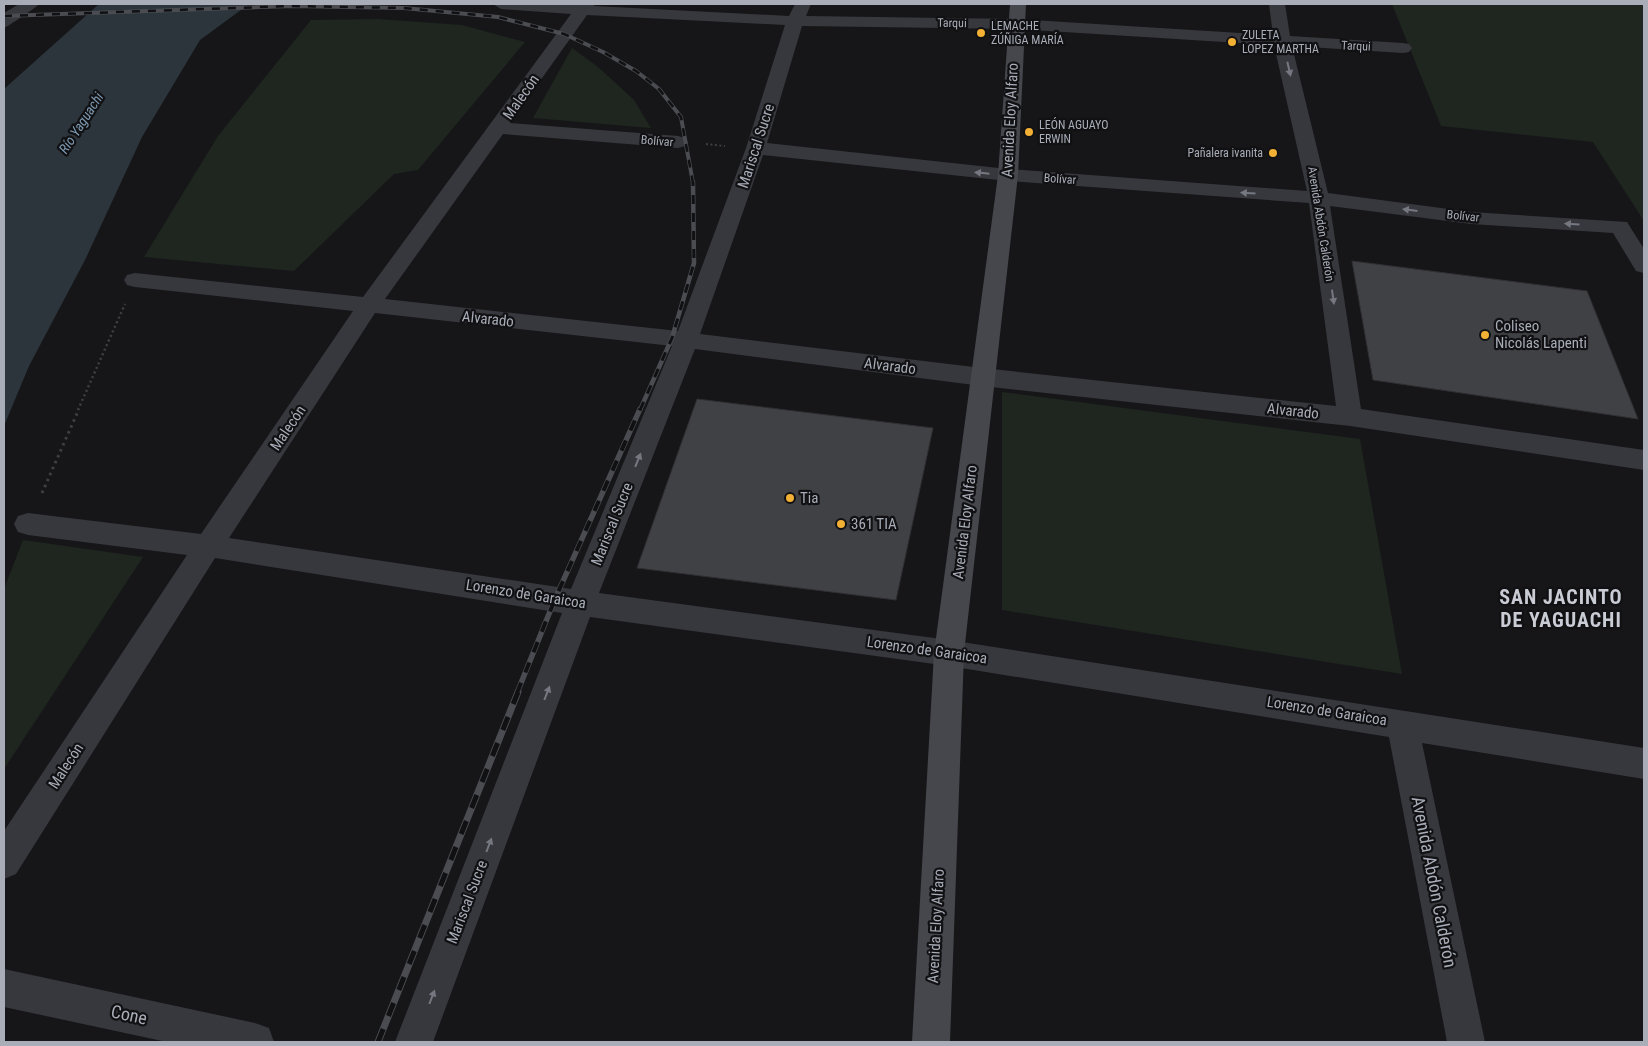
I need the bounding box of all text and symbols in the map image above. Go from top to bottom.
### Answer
street label: Tarqui [937,16,967,30]
place label: LEMACHE ZÚÑIGA MARÍA [991,19,1064,47]
marker: LEMACHE ZÚÑIGA MARÍA [975,27,987,39]
place label: ZULETA LOPEZ MARTHA [1242,28,1319,56]
marker: ZULETA LOPEZ MARTHA [1226,36,1238,48]
street label: Tarqui [1341,38,1371,54]
one-way arrow [1285,61,1293,76]
street label: Avenida Eloy Alfaro [998,62,1022,178]
street label: Malecón [499,71,543,123]
water label: Río Yaguachi [55,89,107,156]
street label: Mariscal Sucre [734,101,778,191]
place label: LEÓN AGUAYO ERWIN [1039,117,1108,146]
marker: LEÓN AGUAYO ERWIN [1023,126,1035,138]
street label: Bolívar [640,133,674,149]
place label: Pañalera ivanita [1187,146,1263,160]
marker: Pañalera ivanita [1267,147,1279,159]
street label: Avenida Abdón Calderón [1305,166,1337,283]
one-way arrow [973,168,989,176]
street label: Bolívar [1043,171,1077,187]
one-way arrow [1240,188,1256,196]
one-way arrow [1402,206,1418,214]
street label: Bolívar [1446,207,1480,225]
one-way arrow [1564,220,1580,228]
one-way arrow [1329,289,1337,305]
street label: Alvarado [461,307,515,331]
place label: Coliseo Nicolás Lapenti [1495,317,1587,352]
marker: Coliseo Nicolás Lapenti [1479,329,1491,341]
street label: Alvarado [863,354,917,378]
street label: Alvarado [1266,399,1320,423]
street label: Malecón [266,402,310,454]
one-way arrow [634,452,642,467]
street label: Avenida Eloy Alfaro [949,464,981,580]
street label: Mariscal Sucre [587,480,637,568]
place label: Tia [800,489,818,507]
marker: Tia [784,492,796,504]
place label: 361 TIA [851,515,897,533]
marker: 361 TIA [835,518,847,530]
street label: Lorenzo de Garaicoa [465,576,587,612]
district label: SAN JACINTO DE YAGUACHI [1499,585,1623,632]
street label: Lorenzo de Garaicoa [866,633,988,667]
one-way arrow [543,685,551,700]
street label: Lorenzo de Garaicoa [1266,693,1388,729]
street label: Malecón [45,740,87,792]
street label: Avenida Abdón Calderón [1408,795,1461,969]
one-way arrow [486,837,493,852]
street label: Mariscal Sucre [443,858,491,946]
street label: Avenida Eloy Alfaro [924,868,948,984]
one-way arrow [428,989,436,1004]
street label: Cone [109,1000,149,1029]

